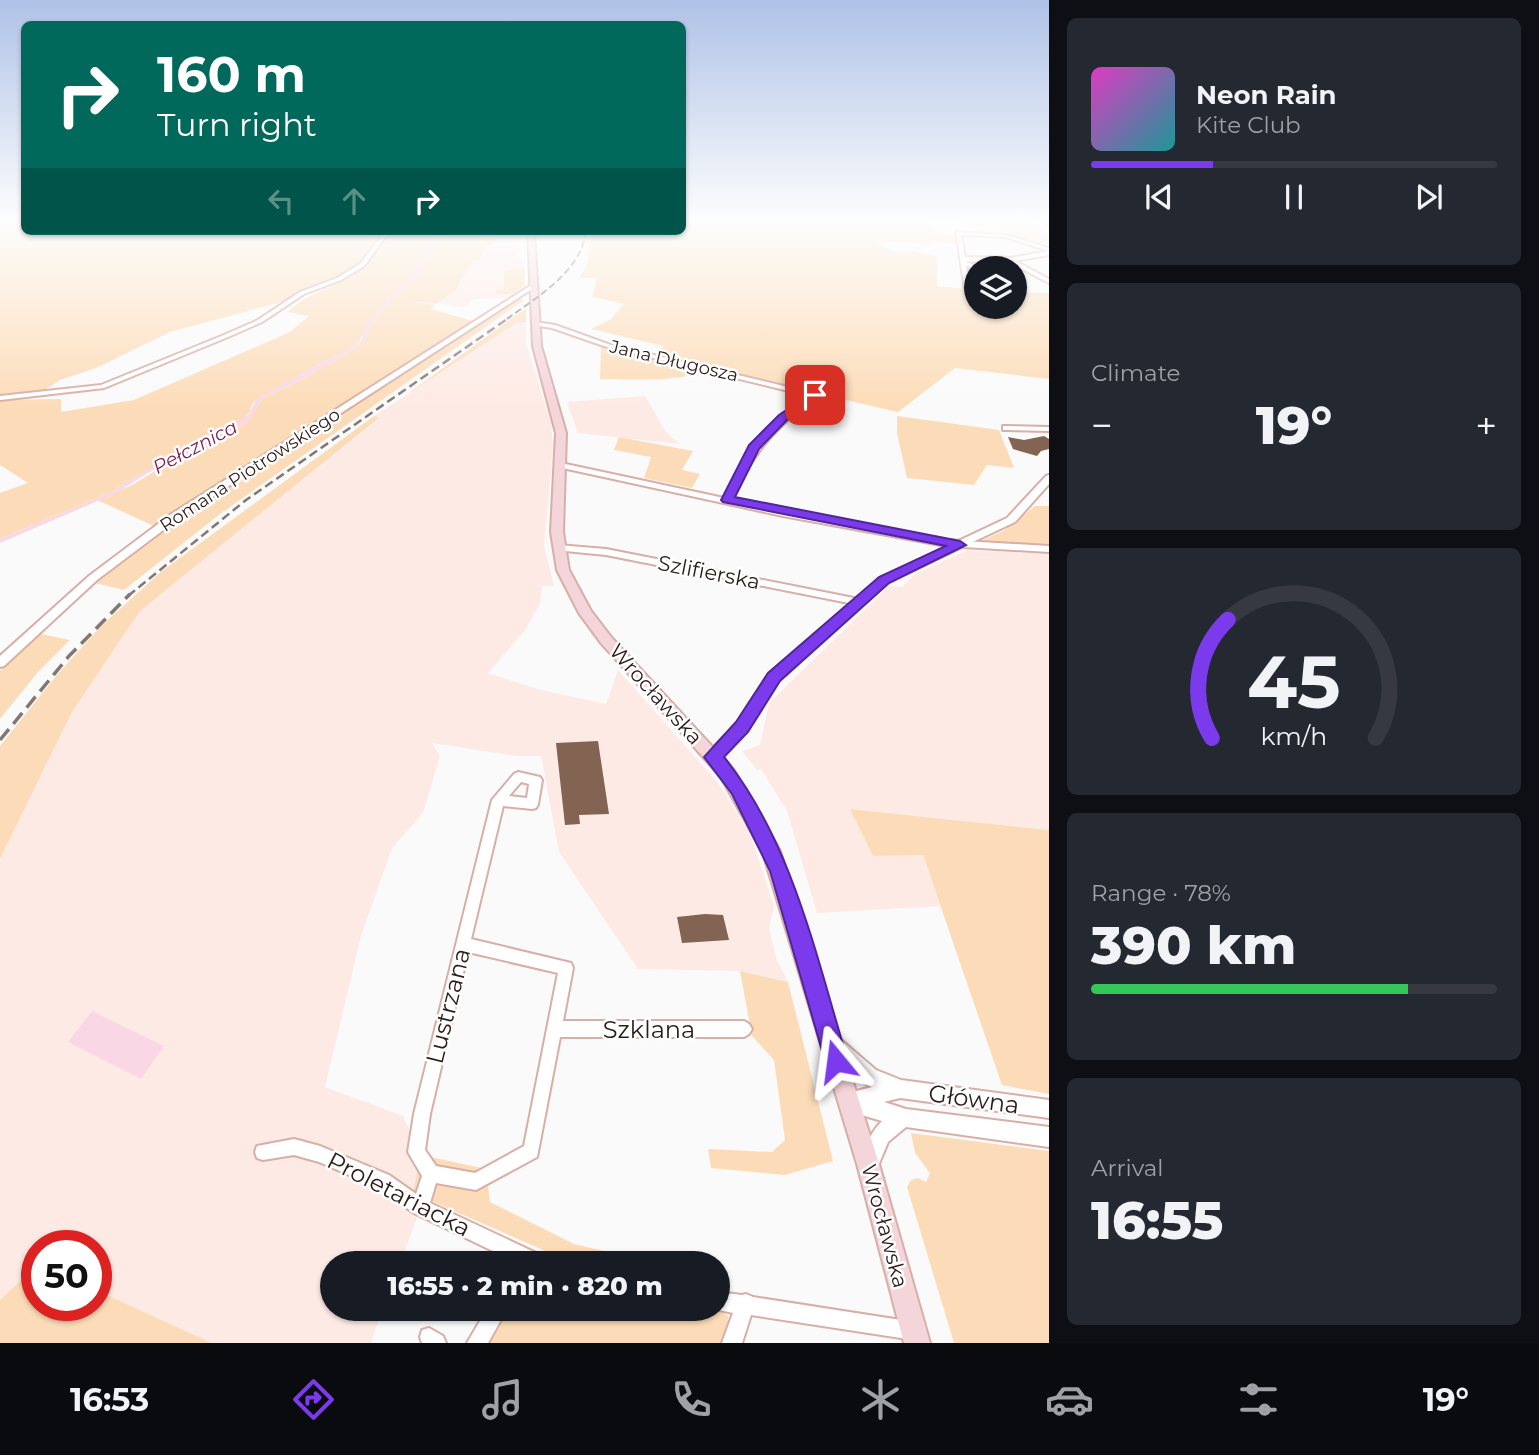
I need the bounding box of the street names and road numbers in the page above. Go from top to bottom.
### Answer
street label: Jana Długosza [607,335,740,386]
street label: Romana Piotrowskiego [156,403,344,537]
street label: Szlifierska [656,550,762,594]
street label: Wrocławska [604,638,708,750]
street label: Lustrzana [420,945,476,1067]
street label: Szklana [603,1015,695,1044]
street label: Główna [927,1078,1021,1120]
street label: Proletariacka [322,1145,476,1243]
street label: Wrocławska [856,1161,914,1291]

